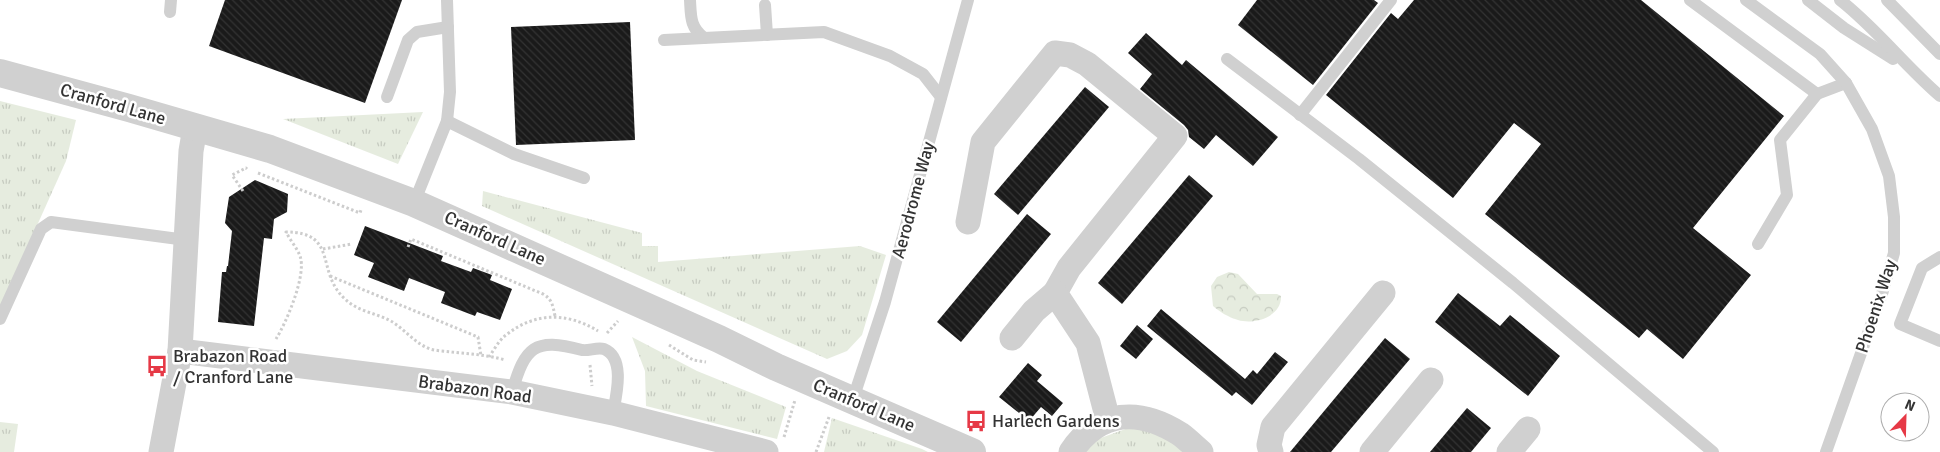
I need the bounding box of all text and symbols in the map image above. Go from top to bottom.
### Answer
street label: Cranford Lane [58,78,168,130]
street label: Aerodrome Way [887,139,939,261]
street label: Cranford Lane [441,206,549,270]
street label: Phoenix Way [1851,256,1902,356]
place label: Brabazon Road / Cranford Lane [173,345,293,388]
bus stop icon: Brabazon Road / Cranford Lane [144,353,170,379]
street label: Brabazon Road [417,370,533,408]
street label: Cranford Lane [810,374,918,436]
north arrow [1880,392,1930,442]
text: N [1902,396,1918,415]
bus stop icon: Harlech Gardens [963,408,989,434]
place label: Harlech Gardens [992,410,1120,432]

